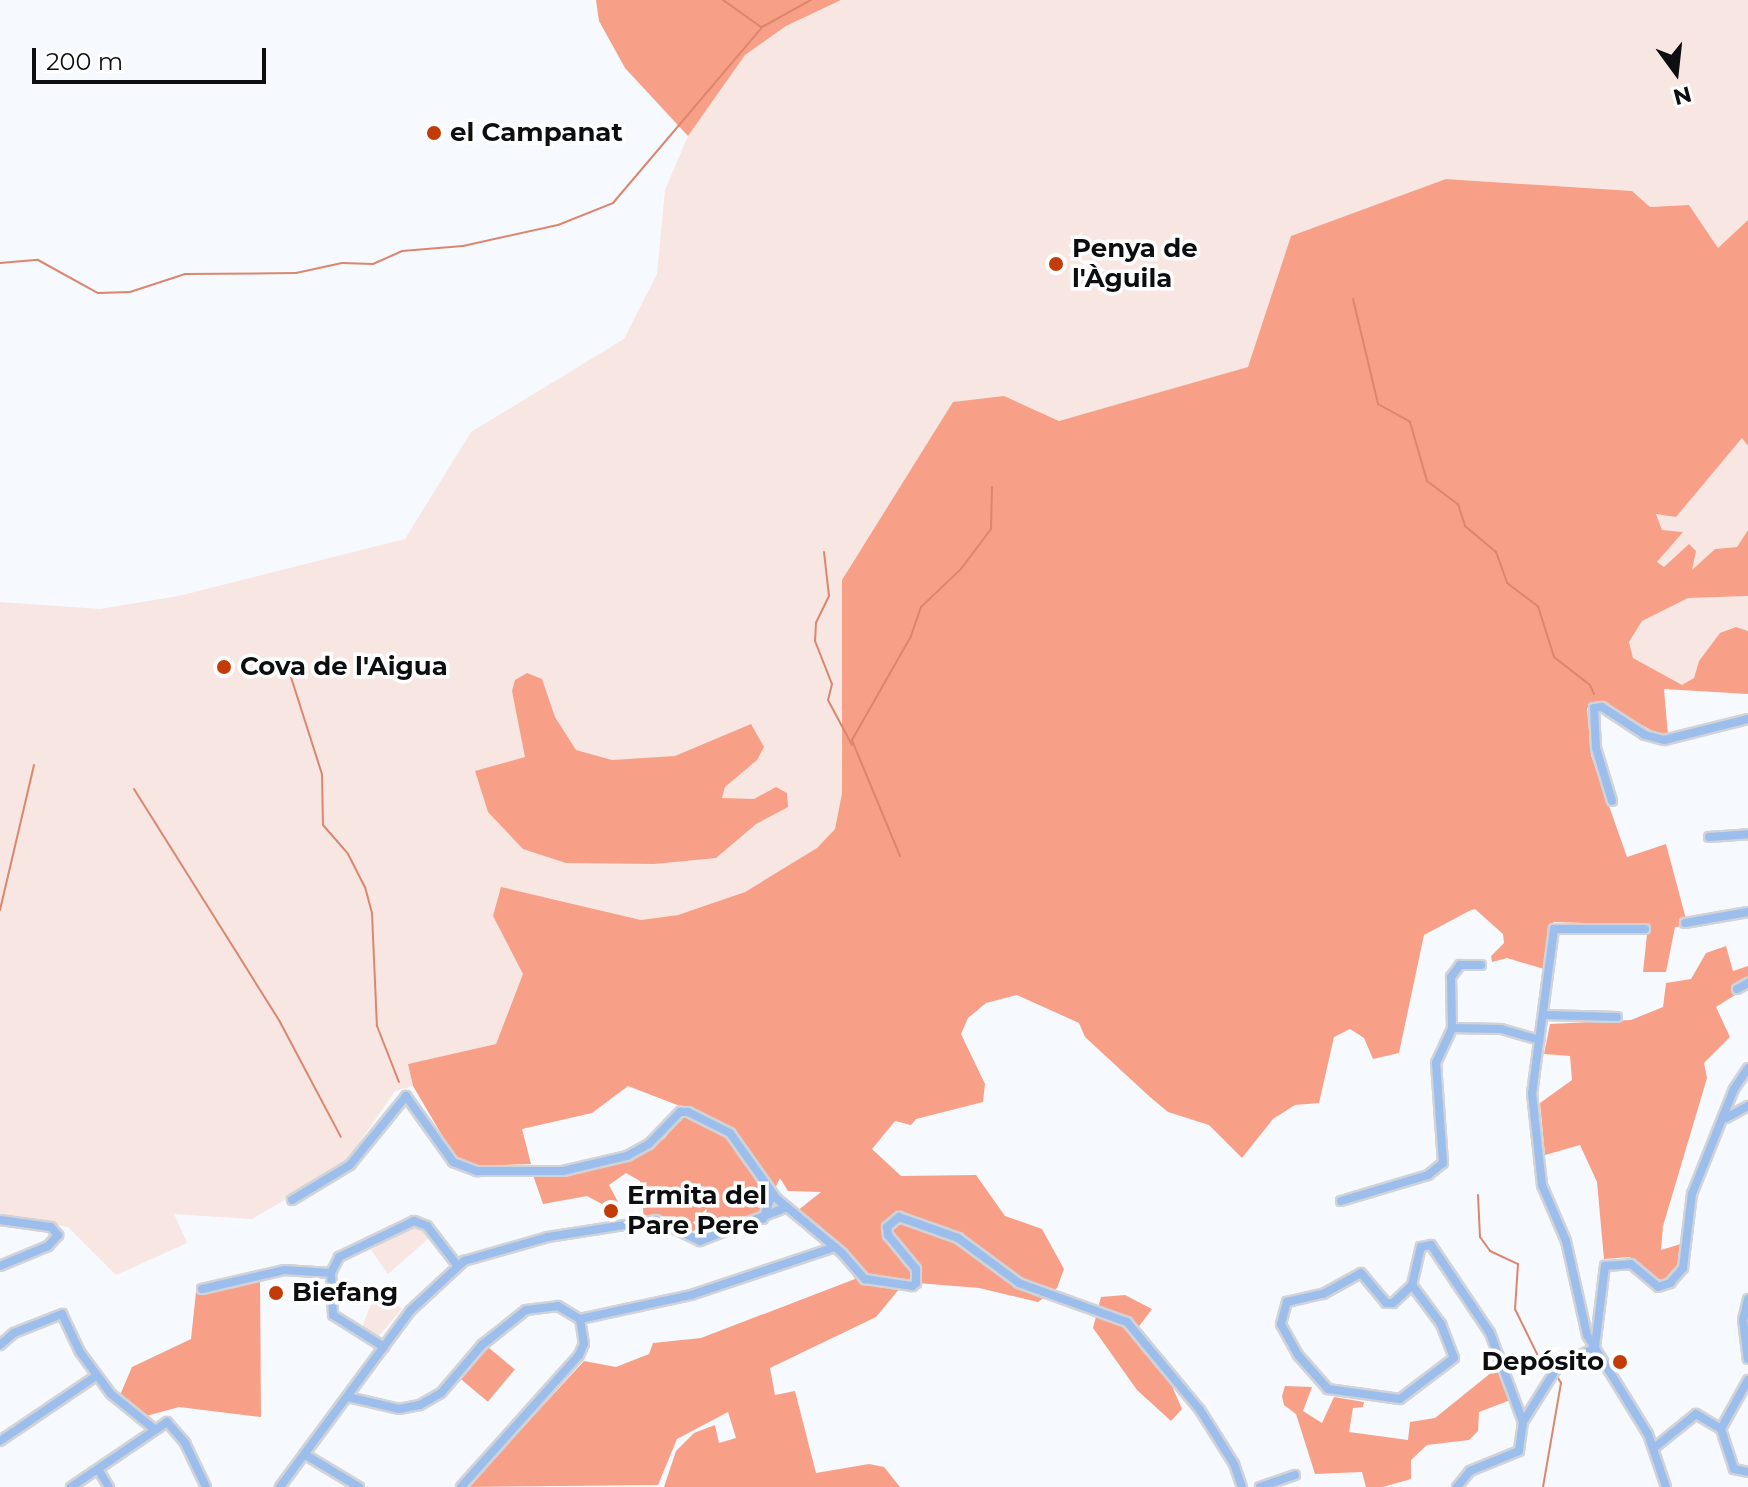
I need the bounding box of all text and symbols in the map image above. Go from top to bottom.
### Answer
scale bar [36,32,270,82]
north arrow [1636,32,1716,112]
text: 200 m [46,47,123,76]
text: N [1670,80,1694,111]
place label: el Campanat [450,117,623,149]
marker: el Campanat [425,124,443,142]
place label: Penya de l'Àguila [1072,233,1198,294]
marker: Penya de l'Àguila [1047,255,1065,273]
place label: Cova de l'Aigua [240,651,448,683]
marker: Cova de l'Aigua [215,658,233,676]
place label: Ermita del Pare Pere [627,1180,767,1242]
marker: Ermita del Pare Pere [602,1202,620,1220]
place label: Biefang [292,1277,398,1309]
marker: Biefang [267,1284,285,1302]
place label: Depósito [1482,1346,1604,1378]
marker: Depósito [1611,1353,1629,1371]

